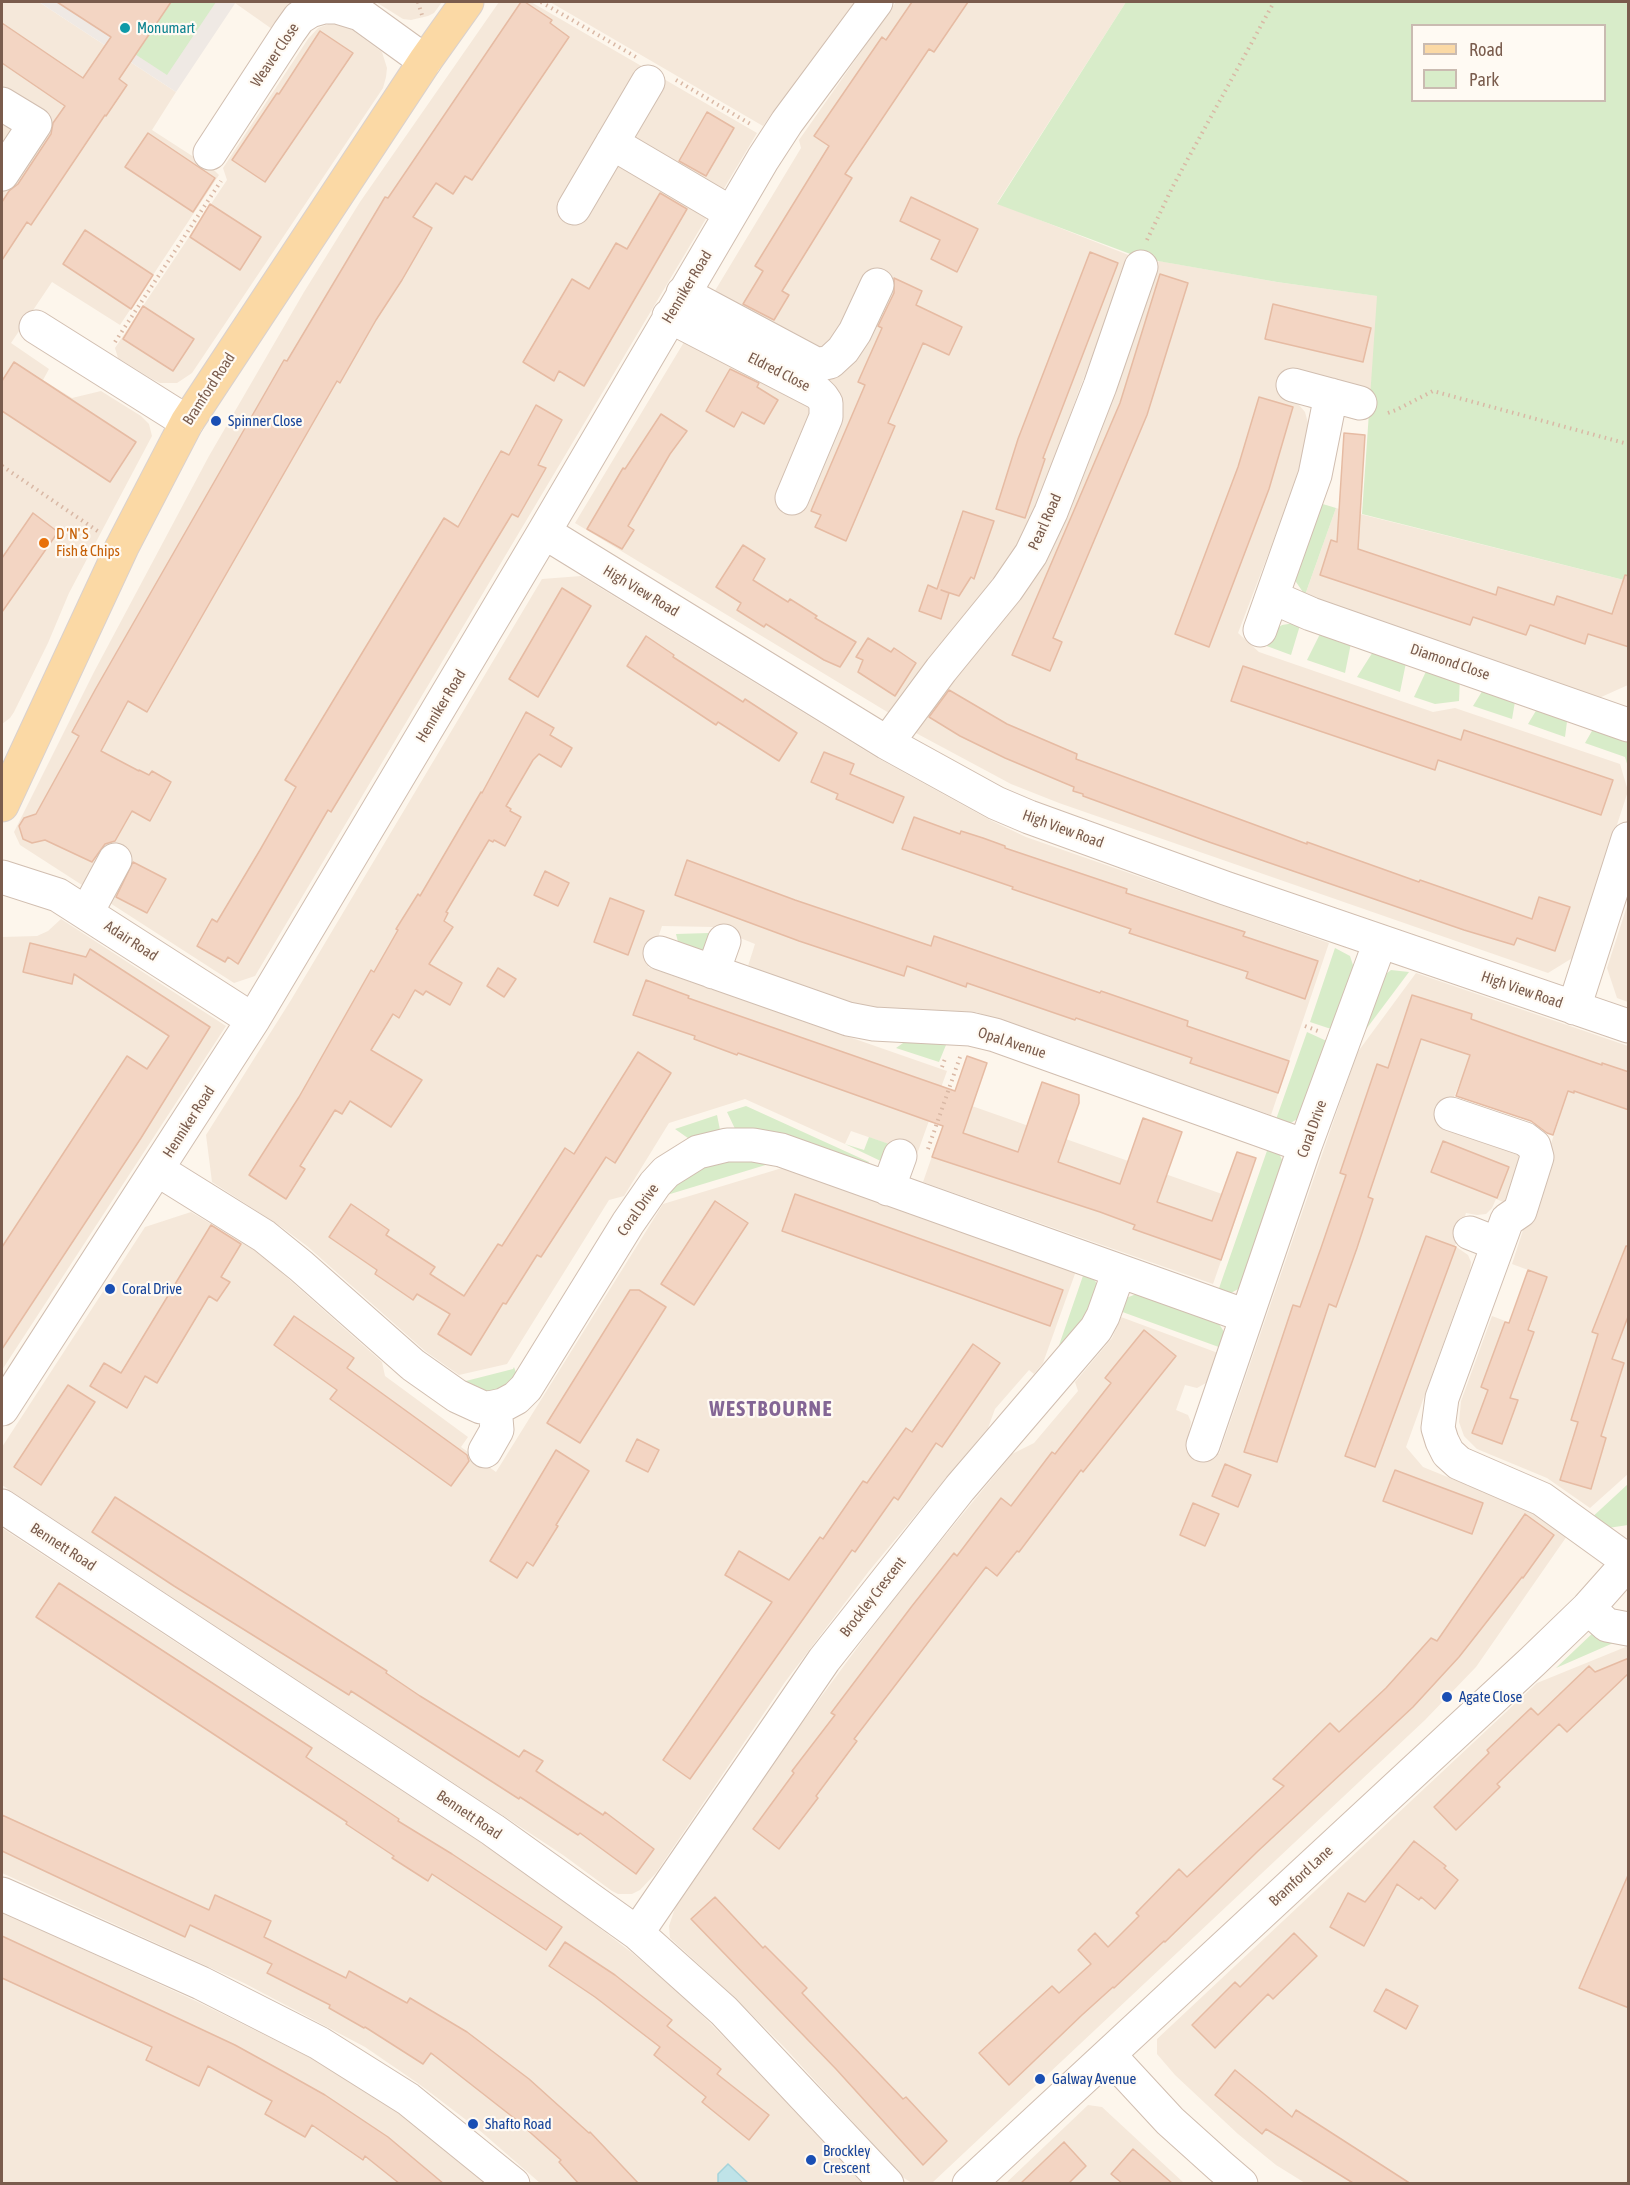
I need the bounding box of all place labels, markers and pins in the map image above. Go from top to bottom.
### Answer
place label: Monumart [137,19,195,37]
marker: Monumart [118,21,132,35]
place label: Spinner Close [228,412,302,430]
marker: Spinner Close [209,414,223,428]
place label: D 'N' S Fish & Chips [56,525,120,560]
marker: D 'N' S Fish & Chips [37,536,51,550]
place label: Coral Drive [122,1280,182,1298]
marker: Coral Drive [103,1282,117,1296]
place label: Agate Close [1459,1688,1522,1706]
marker: Agate Close [1440,1690,1454,1704]
place label: Galway Avenue [1052,2070,1136,2088]
marker: Galway Avenue [1033,2072,1047,2086]
place label: Shafto Road [485,2115,552,2133]
marker: Shafto Road [466,2117,480,2131]
place label: Brockley Crescent [823,2142,870,2177]
marker: Brockley Crescent [804,2153,818,2167]

